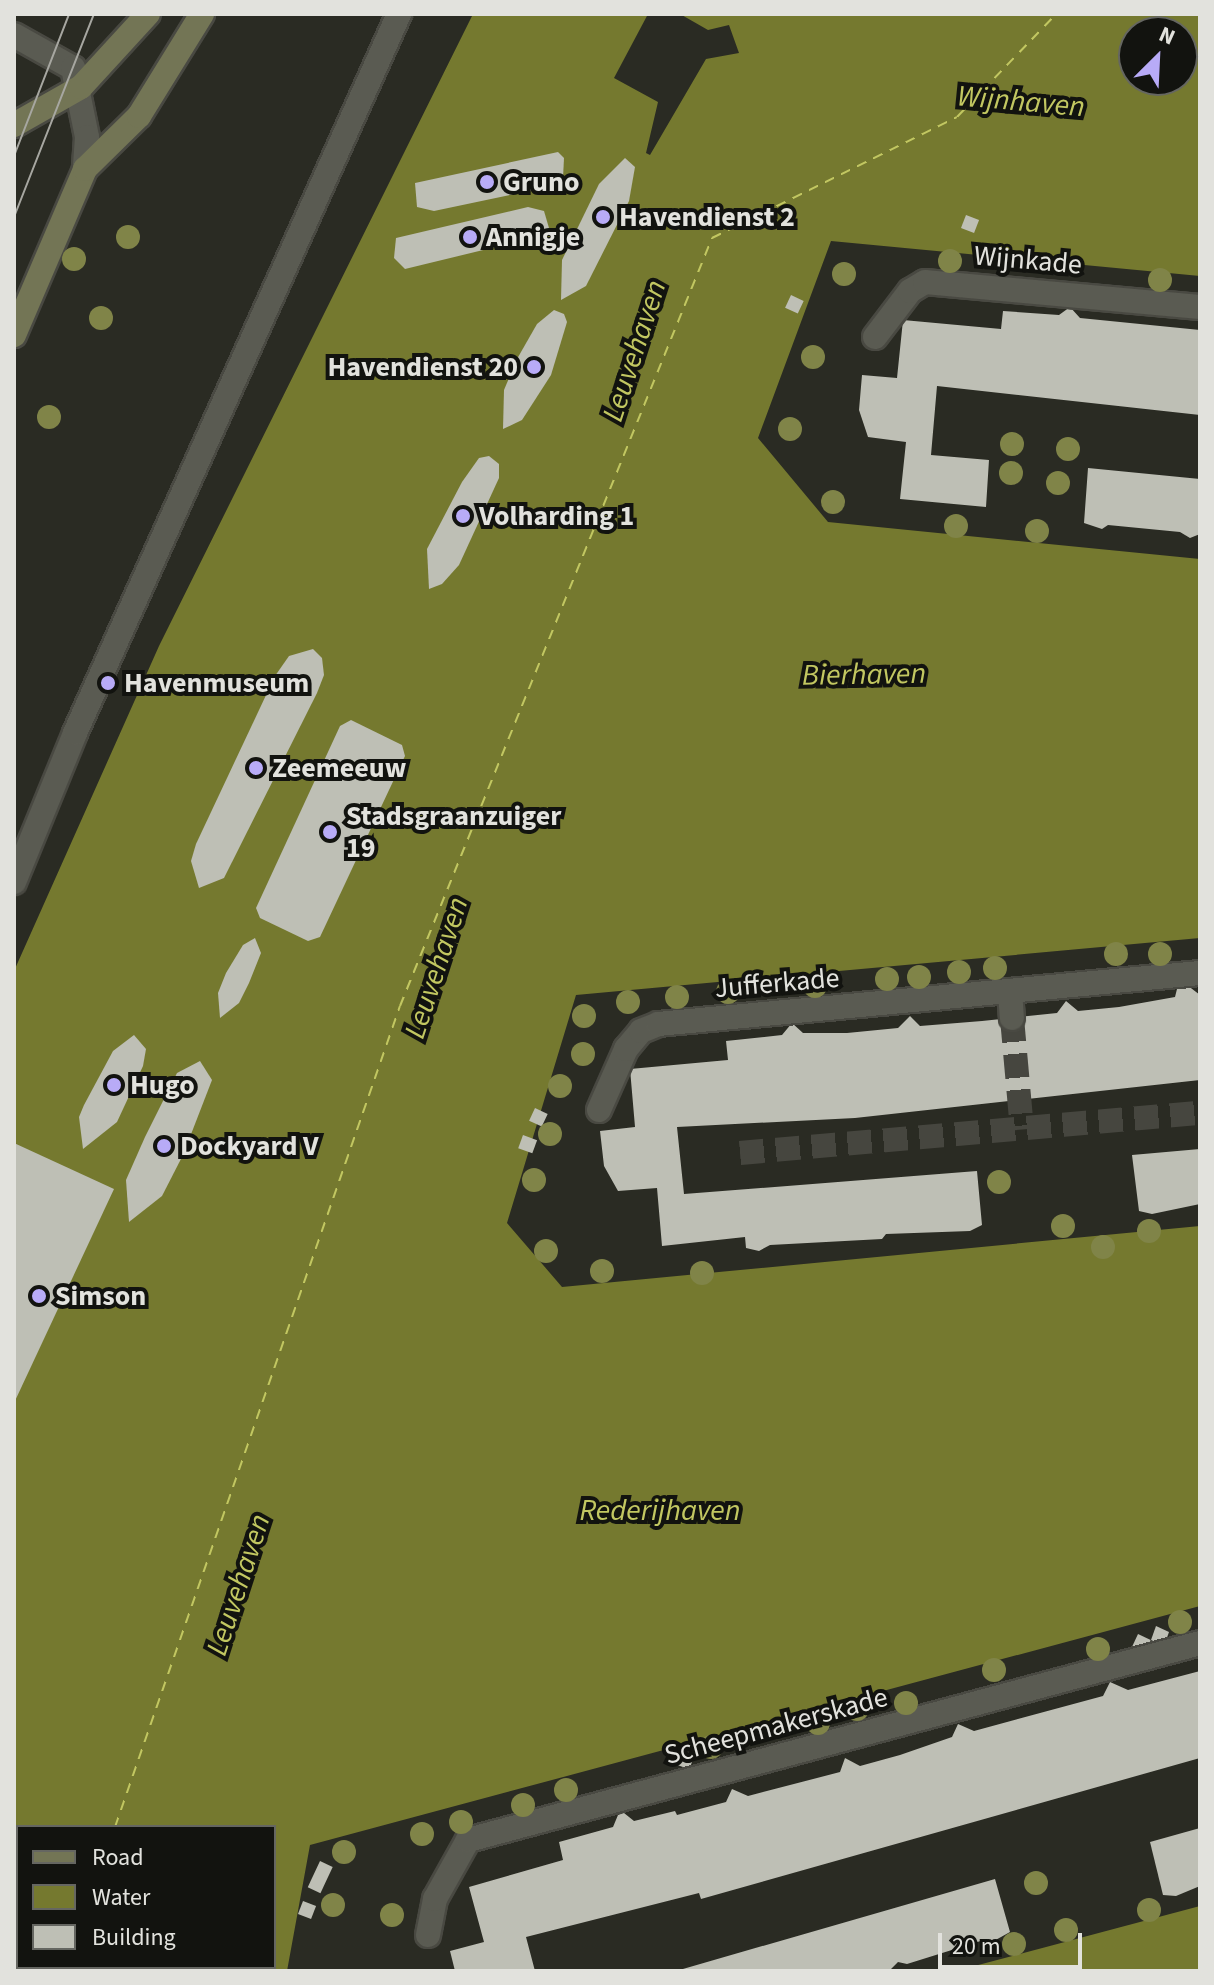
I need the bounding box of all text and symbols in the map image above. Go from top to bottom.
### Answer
north arrow [1118,16,1198,96]
text: N [1154,18,1180,53]
water label: Wijnhaven [956,78,1086,126]
place label: Gruno [503,165,579,199]
marker: Gruno [478,173,496,191]
place label: Havendienst 2 [619,200,795,234]
marker: Havendienst 2 [594,208,612,226]
place label: Annigje [486,220,580,254]
marker: Annigje [461,228,479,246]
street label: Wijnkade [973,239,1083,281]
water label: Leuvehaven [595,276,675,426]
place label: Havendienst 20 [327,350,518,384]
marker: Havendienst 20 [525,358,543,376]
place label: Volharding 1 [479,499,634,533]
marker: Volharding 1 [454,507,472,525]
water label: Bierhaven [802,656,926,694]
place label: Havenmuseum [124,666,309,700]
marker: Havenmuseum [99,674,117,692]
place label: Zeemeeuw [272,751,406,785]
marker: Zeemeeuw [247,759,265,777]
place label: Stadsgraanzuiger 19 [346,799,561,865]
marker: Stadsgraanzuiger 19 [321,823,339,841]
water label: Leuvehaven [397,893,477,1043]
street label: Jufferkade [713,961,841,1005]
place label: Hugo [130,1068,195,1102]
marker: Hugo [105,1076,123,1094]
place label: Dockyard V [180,1129,319,1163]
marker: Dockyard V [155,1137,173,1155]
place label: Simson [55,1279,146,1313]
marker: Simson [30,1287,48,1305]
water label: Rederijhaven [580,1493,740,1529]
water label: Leuvehaven [199,1510,279,1660]
street label: Scheepmakerskade [661,1680,891,1772]
legend [16,1825,276,1969]
text: Road [92,1840,144,1875]
text: Water [92,1880,150,1915]
scale bar [942,1917,1086,1967]
text: Building [92,1920,176,1955]
text: 20 m [952,1929,1001,1964]

